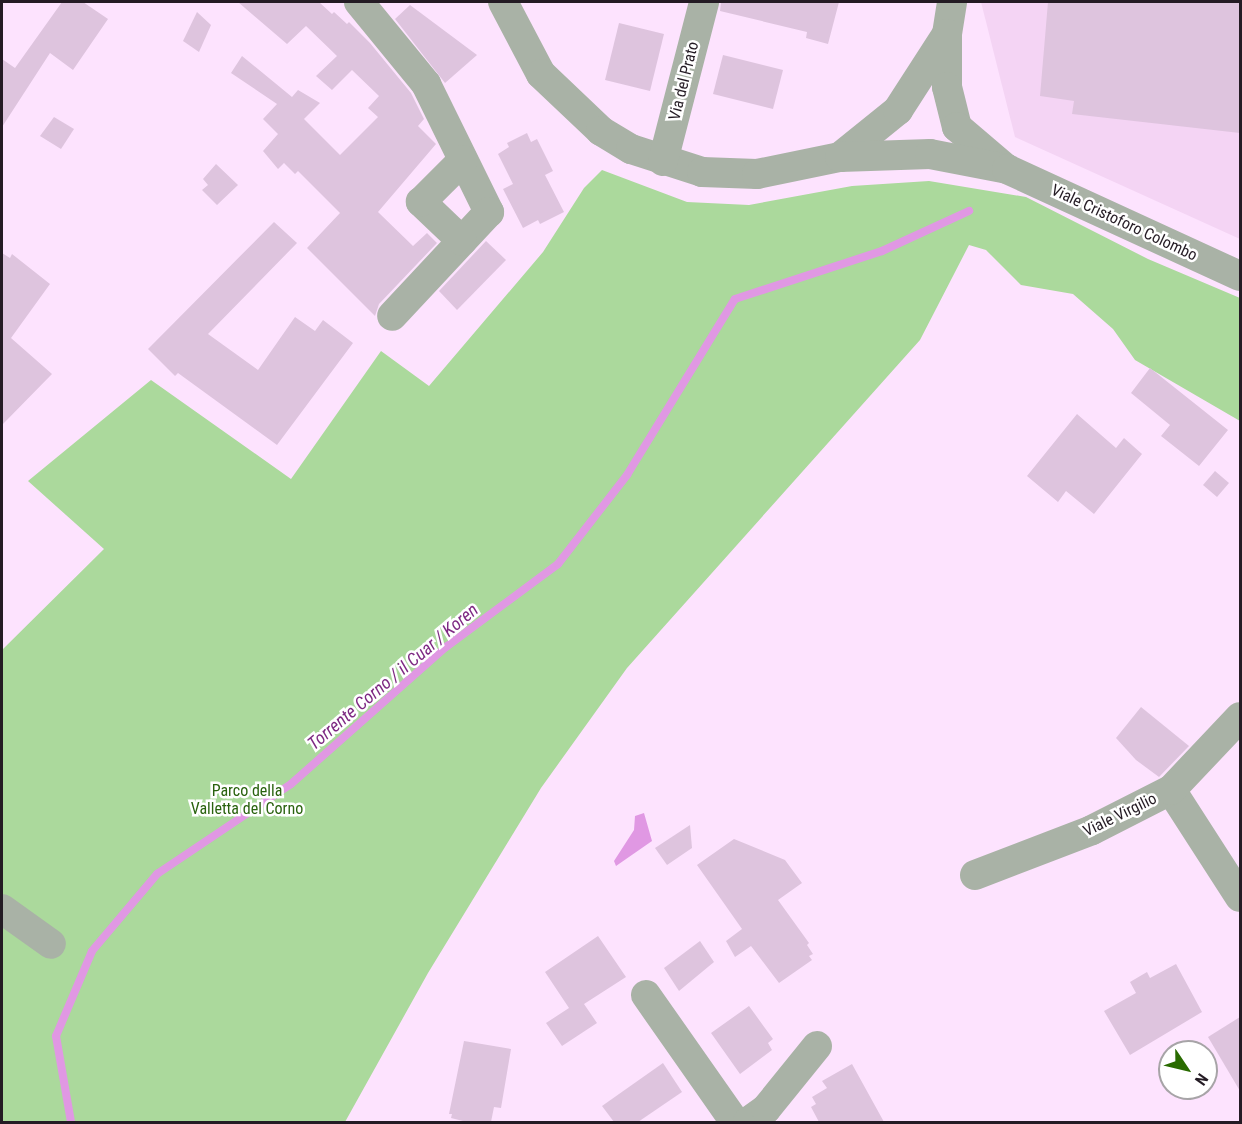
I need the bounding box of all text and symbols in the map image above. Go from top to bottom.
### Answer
street label: Via del Prato [665,40,703,122]
street label: Viale Cristoforo Colombo [1048,181,1200,265]
water label: Torrente Corno / il Cuar / Koren [303,599,483,755]
park label: Parco della Valletta del Corno [191,781,303,819]
street label: Viale Virgilio [1080,789,1160,841]
north arrow [1158,1040,1218,1100]
text: N [1191,1070,1212,1089]

